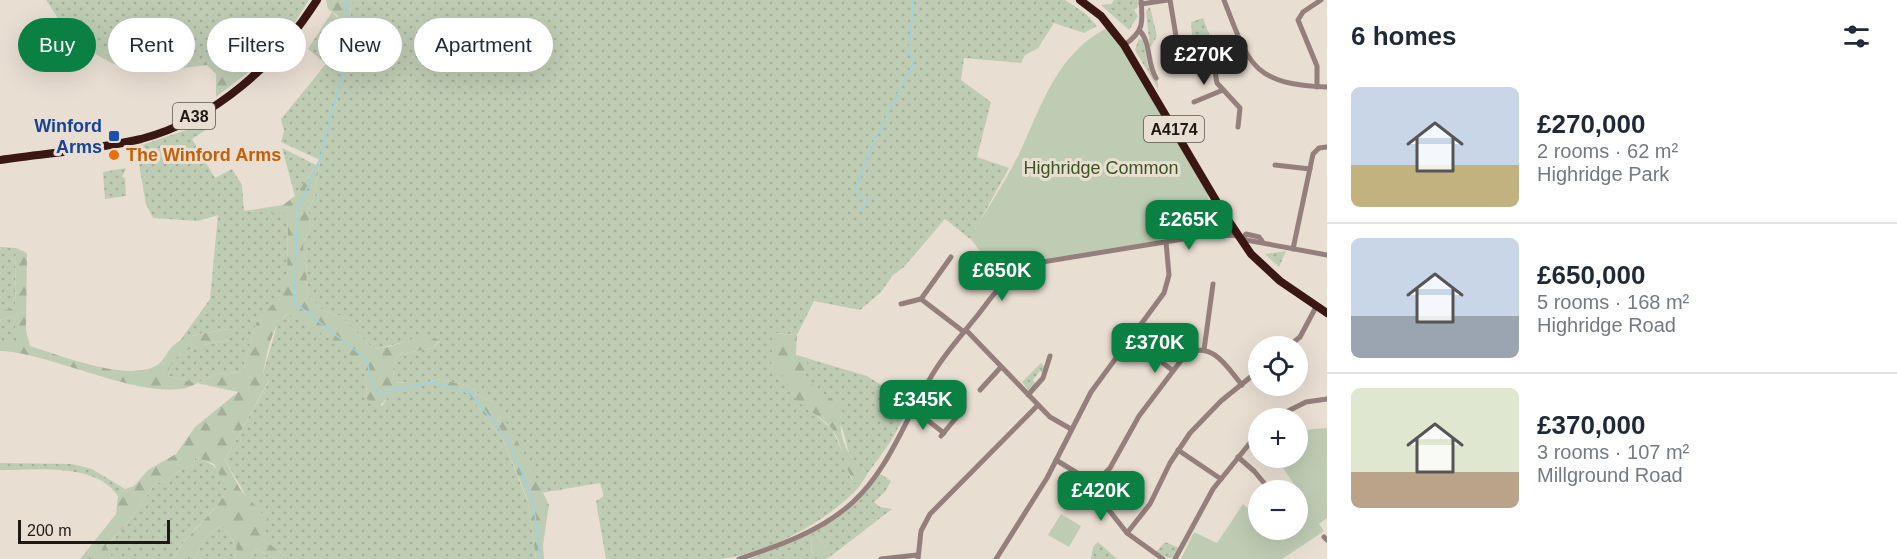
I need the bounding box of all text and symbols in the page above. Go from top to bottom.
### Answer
chip: Buy [18,18,96,72]
chip: Rent [108,18,195,72]
chip: Filters [207,18,306,72]
chip: New [318,18,402,72]
chip: Apartment [414,18,553,72]
icon: filters [1840,20,1873,53]
text: 6 homes [1351,21,1457,51]
pin: £270K [1162,35,1246,86]
text: £270K [1175,43,1233,65]
road number: A38 [173,103,215,129]
text: £270,000 [1537,109,1645,139]
icon: home [1399,111,1471,183]
place label: Winford Arms [34,116,102,157]
road number: A4174 [1144,116,1204,142]
marker: Winford Arms [107,129,121,143]
text: 2 rooms · 62 m² [1537,140,1678,162]
place label: The Winford Arms [126,145,281,165]
marker: The Winford Arms [107,148,121,162]
park label: Highridge Common [1023,158,1179,178]
text: Highridge Park [1537,163,1669,185]
pin: £265K [1147,200,1231,251]
text: £265K [1160,208,1218,230]
pin: £650K [960,251,1044,302]
text: £650K [973,259,1031,281]
text: £650,000 [1537,260,1645,290]
icon: home [1399,262,1471,334]
text: 5 rooms · 168 m² [1537,291,1689,313]
text: Highridge Road [1537,314,1676,336]
pin: £370K [1113,323,1197,374]
text: £370K [1126,331,1184,353]
map controls [1248,336,1308,540]
button: locate [1248,336,1308,396]
pin: £345K [881,380,965,431]
text: £345K [894,388,952,410]
button: + [1248,408,1308,468]
text: £370,000 [1537,410,1645,440]
icon: home [1399,412,1471,484]
text: 3 rooms · 107 m² [1537,441,1689,463]
text: Millground Road [1537,464,1683,486]
pin: £420K [1059,471,1143,522]
text: £420K [1072,479,1130,501]
button: − [1248,480,1308,540]
scale bar [18,517,170,544]
text: 200 m [27,522,71,539]

